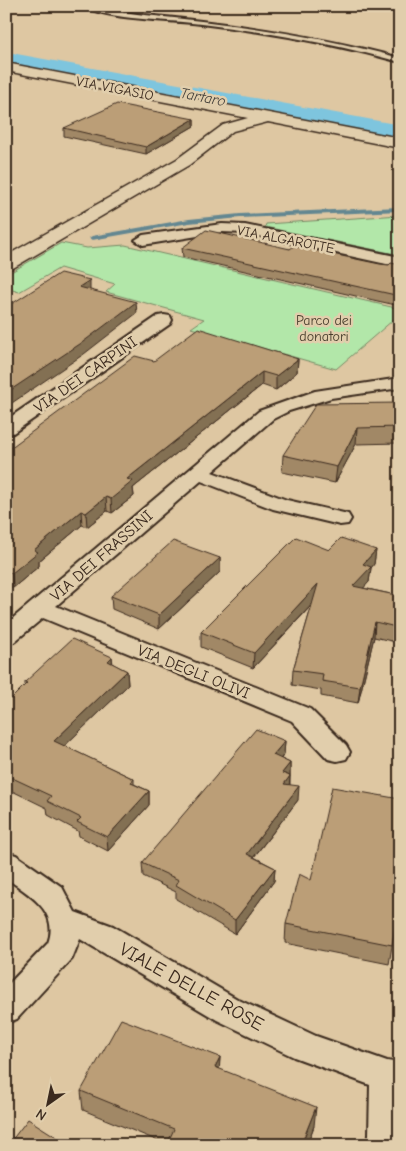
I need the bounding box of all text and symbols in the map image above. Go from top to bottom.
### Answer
street label: VIA VIGASIO [75,73,155,104]
water label: Tartaro [179,84,227,110]
street label: VIA ALGAROTTE [236,222,336,257]
park label: Parco dei donatori [296,312,352,345]
street label: VIA DEI CARPINI [31,333,141,417]
street label: VIA DEI FRASSINI [47,506,156,605]
street label: VIA DEGLI OLIVI [135,641,252,703]
street label: VIALE DELLE ROSE [115,938,268,1036]
north arrow [22,1078,72,1128]
text: N [33,1105,50,1124]

